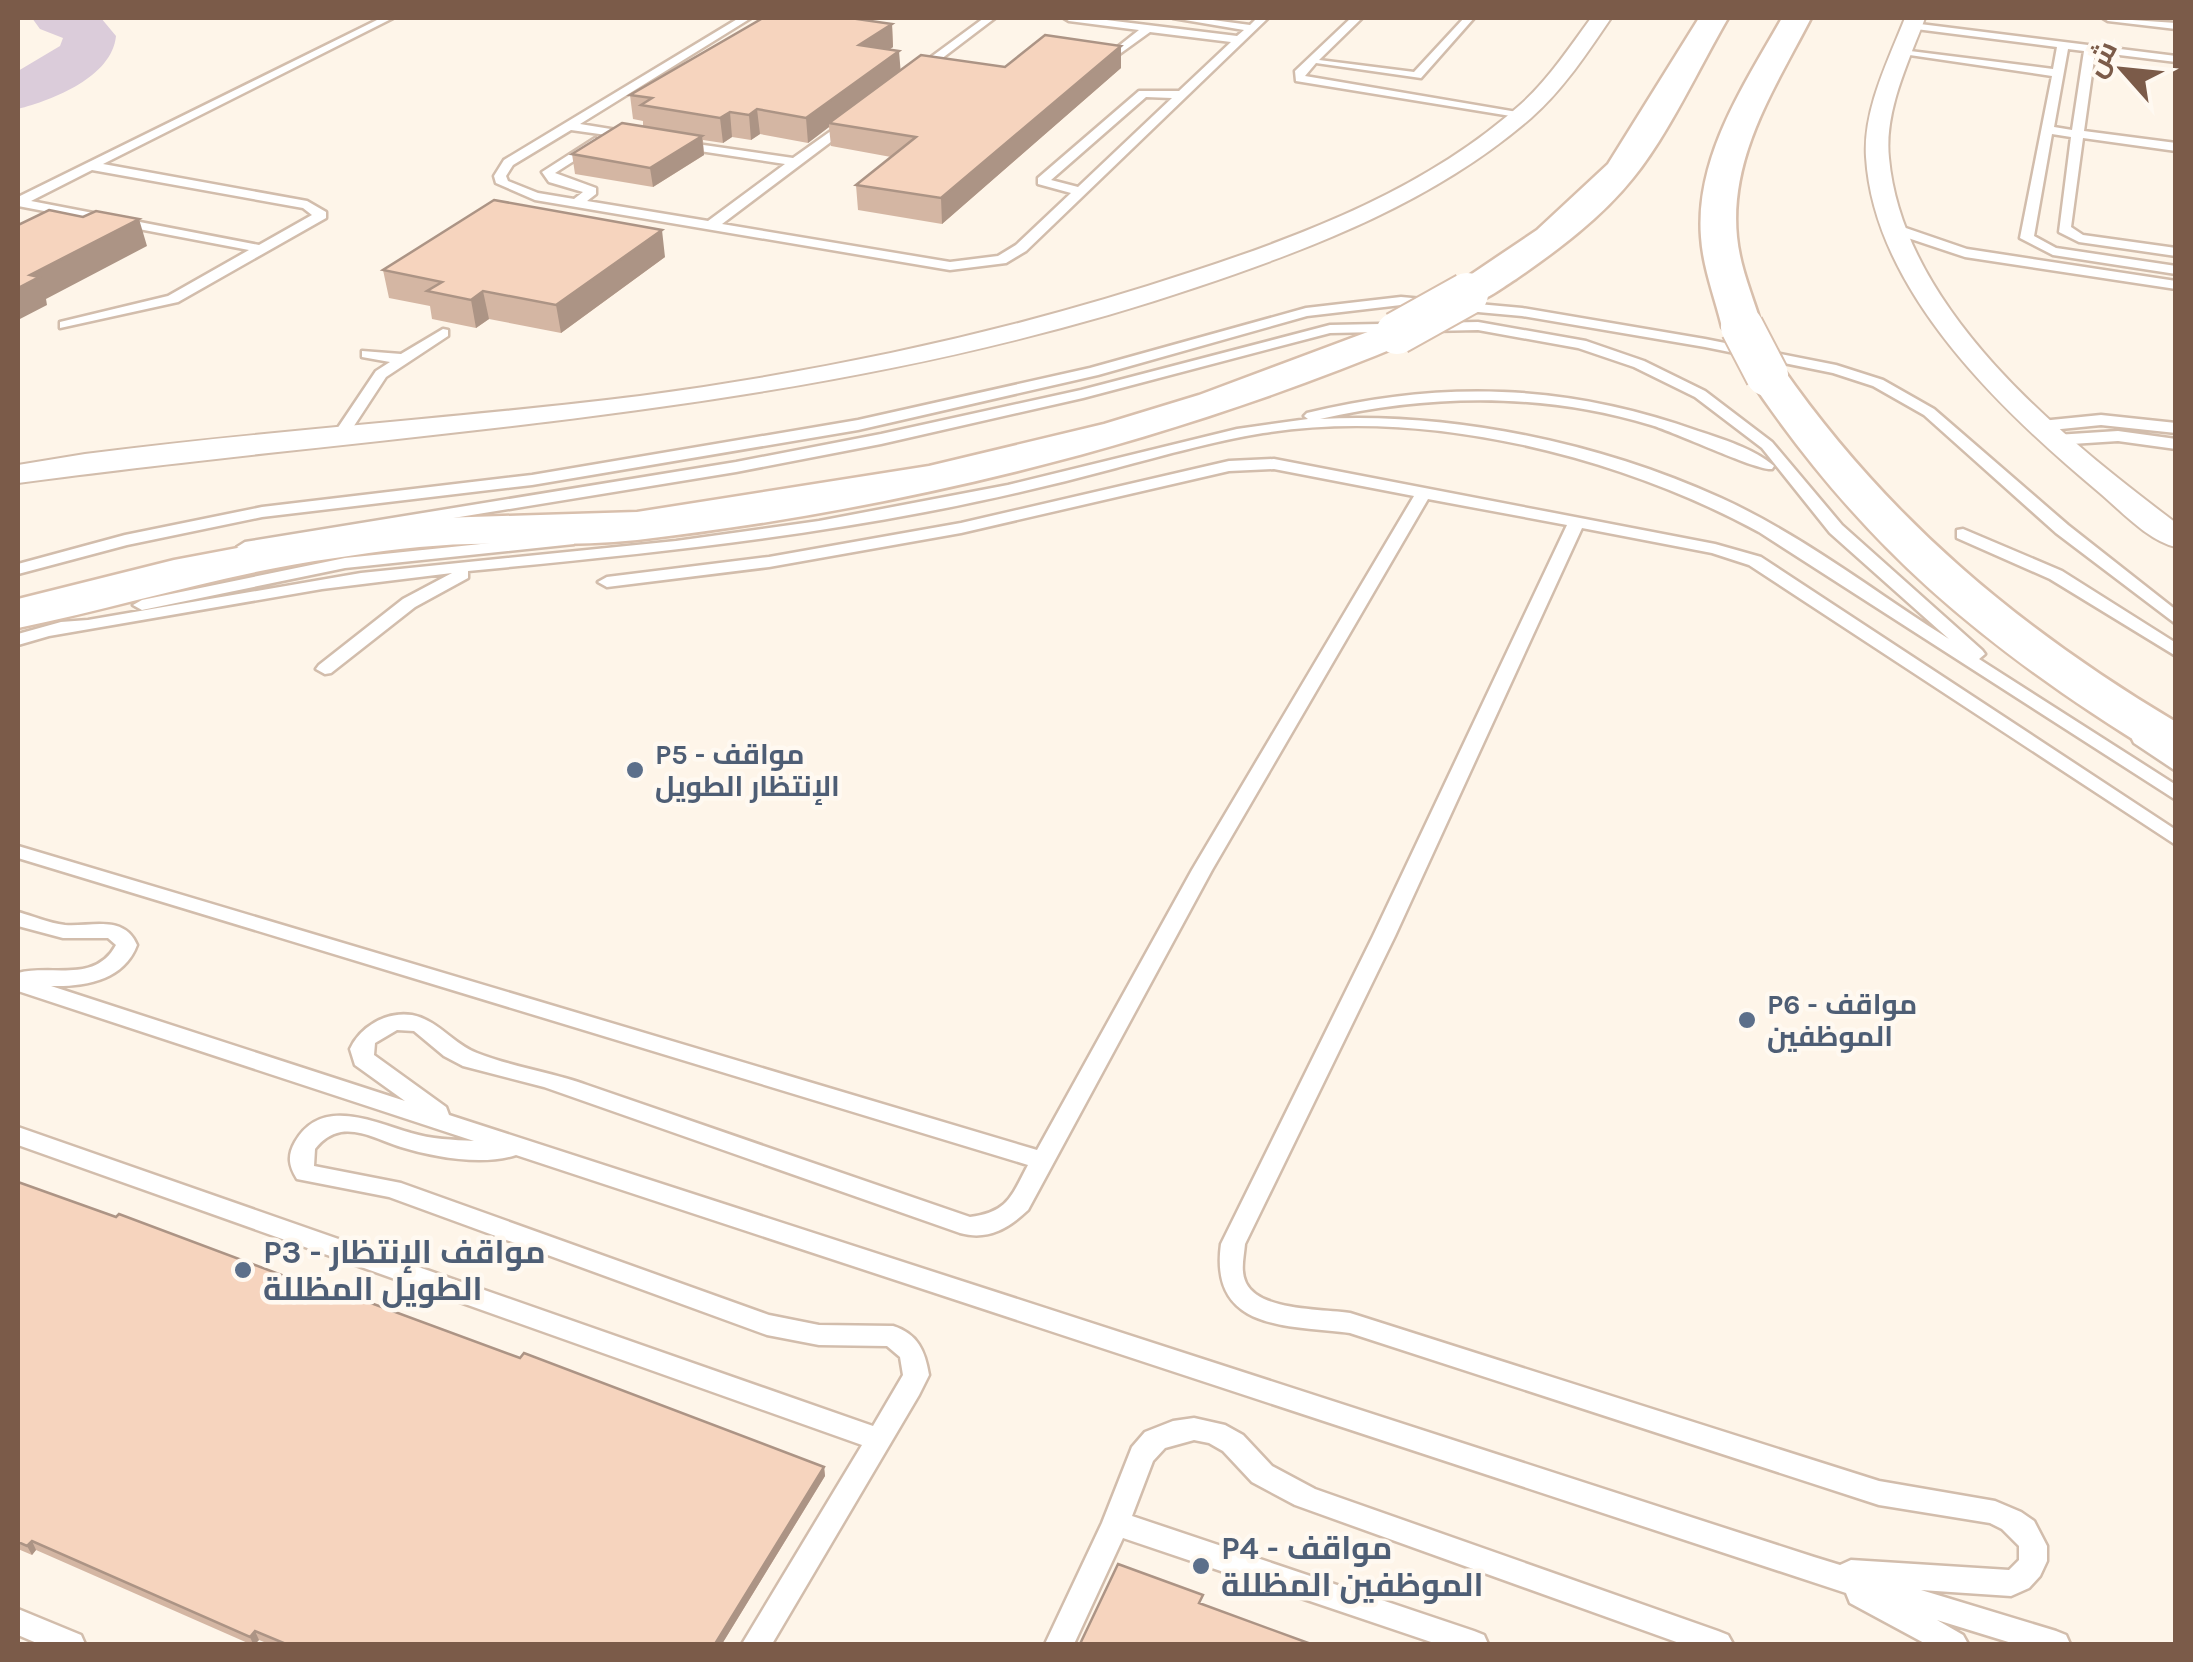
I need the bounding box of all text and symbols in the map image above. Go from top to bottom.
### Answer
north arrow [2073,20,2173,120]
text: ش [2078,35,2124,82]
place label: P5 - مواقف الإنتظار الطويل [655,738,840,805]
marker: P5 - مواقف الإنتظار الطويل [624,759,646,781]
place label: P6 - مواقف الموظفين [1767,988,1917,1053]
marker: P6 - مواقف الموظفين [1736,1009,1758,1031]
place label: P3 - مواقف الإنتظار الطويل المظللة [263,1234,546,1308]
marker: P3 - مواقف الإنتظار الطويل المظللة [232,1259,254,1281]
place label: P4 - مواقف الموظفين المظللة [1221,1530,1484,1604]
marker: P4 - مواقف الموظفين المظللة [1190,1555,1212,1577]

